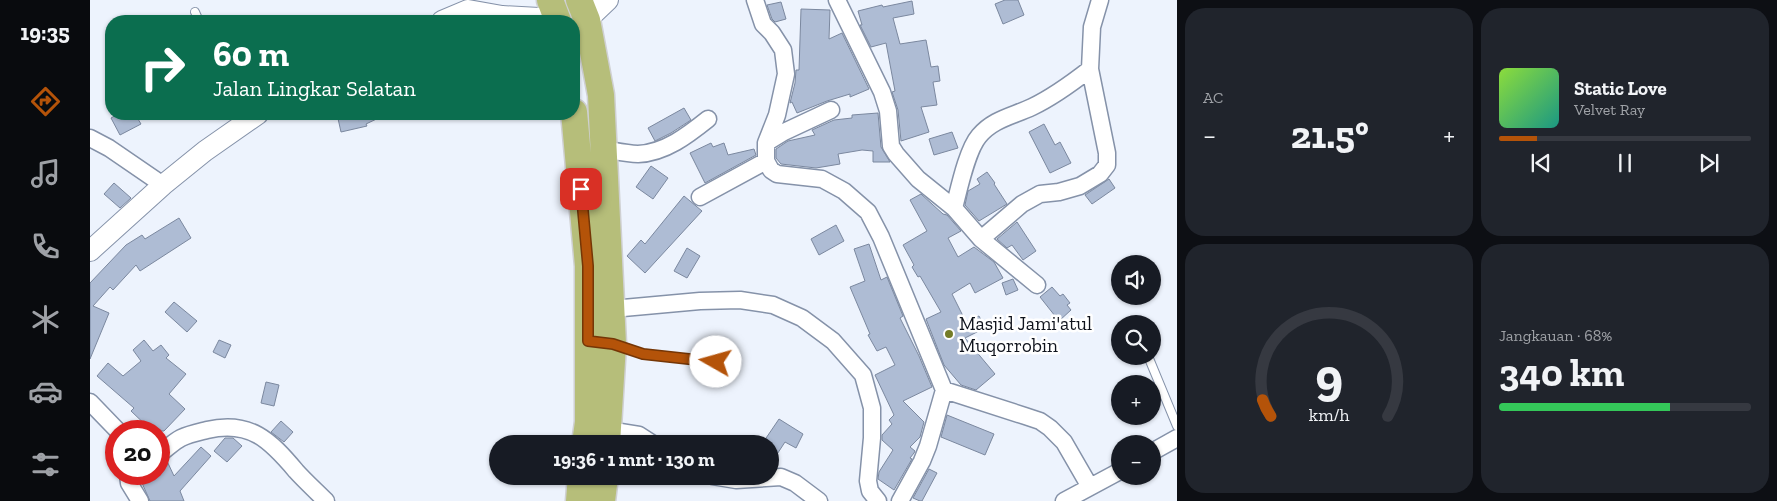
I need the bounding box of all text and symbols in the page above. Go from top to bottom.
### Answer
text: 19:35 [20,19,70,46]
text: 60 m [213,33,289,75]
icon: right [130,35,195,100]
text: Jalan Lingkar Selatan [213,75,416,102]
text: Static Love [1574,77,1667,100]
icon: directions [28,84,63,119]
text: AC [1203,88,1223,107]
text: Velvet Ray [1574,100,1645,119]
text: 21.5° [1291,112,1369,158]
text: − [1203,119,1216,152]
text: + [1443,119,1455,152]
icon: previous [1527,149,1555,177]
icon: pause [1611,149,1639,177]
icon: next [1695,149,1723,177]
icon: music [28,156,63,191]
pin [560,168,602,210]
icon: arrive [567,175,595,203]
icon: phone [28,229,63,264]
map controls [1111,255,1161,485]
button: sound [1111,255,1161,305]
icon: climate [28,302,63,337]
place label: Masjid Jami'atul Muqorrobin [959,312,1092,357]
button: search [1111,315,1161,365]
text: Jangkauan · 68% [1499,326,1612,345]
marker: Masjid Jami'atul Muqorrobin [943,328,955,340]
position arrow [689,335,741,387]
text: 9 [1315,346,1343,408]
text: 340 km [1499,350,1624,396]
icon: car [28,374,63,409]
button: + [1111,375,1161,425]
text: km/h [1309,404,1349,426]
speed limit sign: 20 [105,420,170,485]
button: − [1111,435,1161,485]
icon: filters [28,447,63,482]
text: 19:36 · 1 mnt · 130 m [553,448,715,471]

